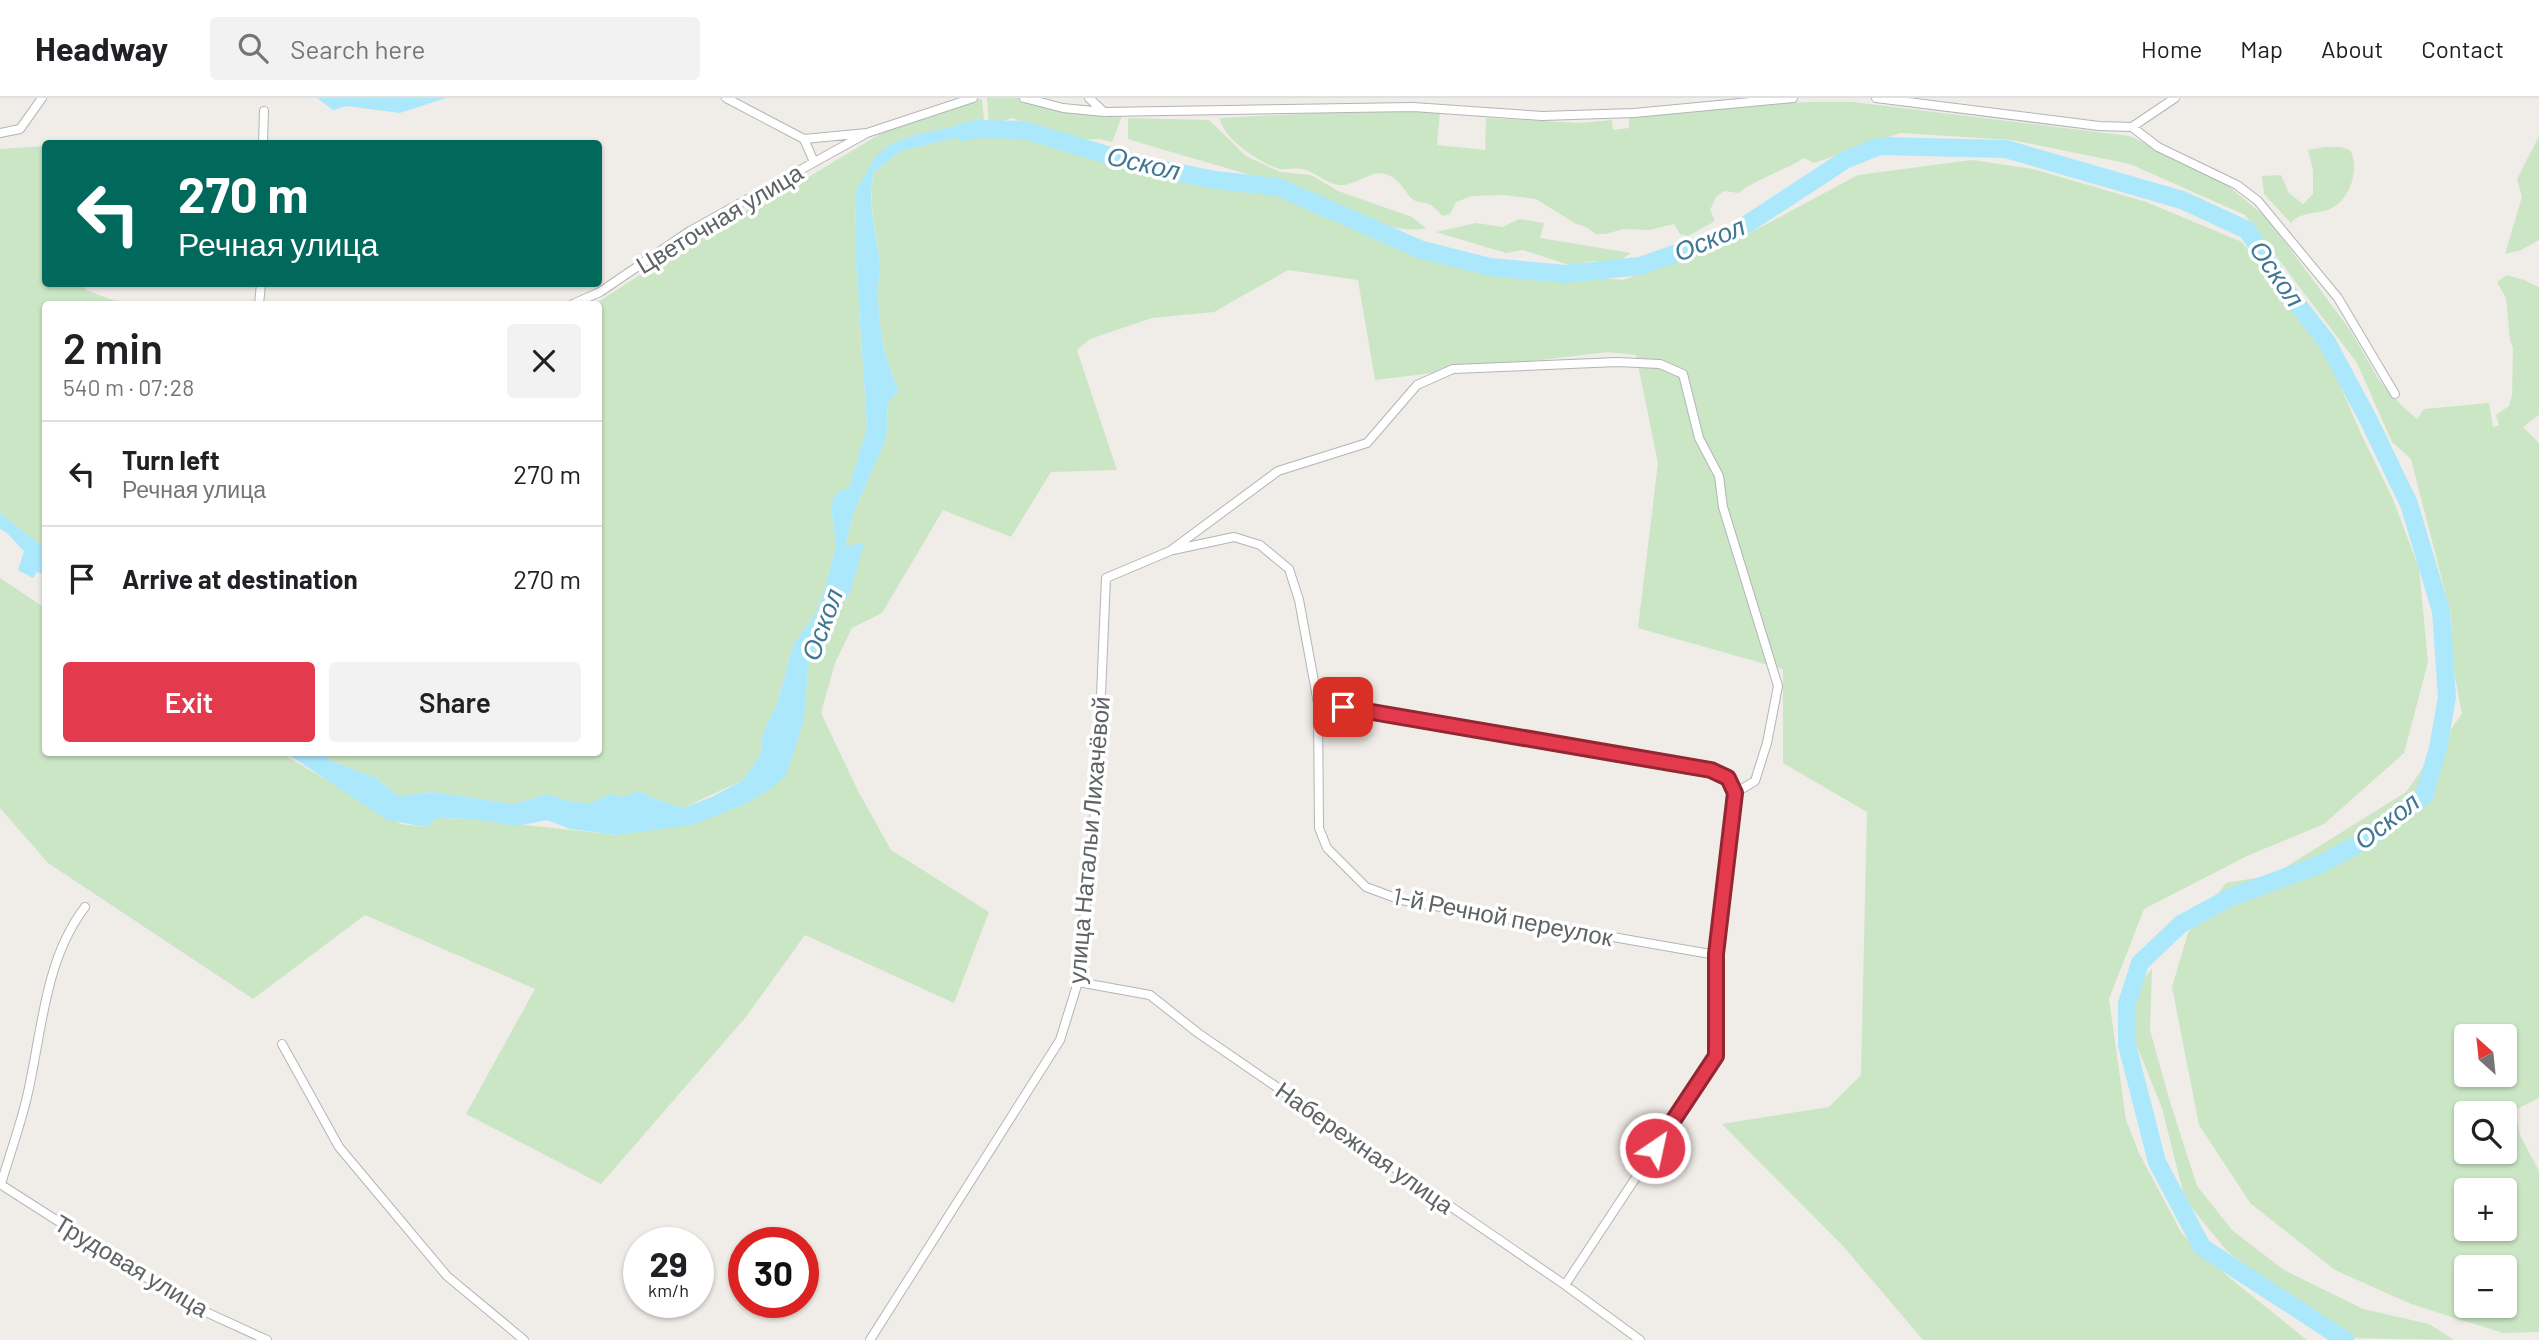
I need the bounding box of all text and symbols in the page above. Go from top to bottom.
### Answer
search box [210,17,700,80]
text: Headway [35,28,168,68]
icon: search [234,29,272,67]
text: Search here [290,33,425,64]
text: Home [2141,34,2202,63]
text: Map [2240,34,2283,63]
text: About [2321,34,2383,63]
text: Contact [2421,34,2504,63]
water label: Оскол [1104,139,1184,186]
street label: Цветочная улица [630,157,808,279]
text: 270 m [178,164,308,223]
icon: left [63,168,154,259]
water label: Оскол [1669,209,1749,267]
text: Речная улица [178,224,379,262]
water label: Оскол [2244,234,2312,312]
text: 2 min [63,322,163,372]
button: close [507,324,581,398]
text: 540 m · 07:28 [63,373,194,401]
text: Turn left [122,444,220,475]
icon: left [63,455,101,493]
text: 270 m [513,458,581,489]
text: Речная улица [122,475,266,503]
icon: arrive [63,560,101,598]
text: Arrive at destination [122,563,358,594]
text: 270 m [513,563,581,594]
water label: Оскол [794,584,848,664]
button: Exit [63,662,315,742]
button: Share [329,662,581,742]
pin [1313,677,1373,737]
icon: arrive [1324,688,1362,726]
street label: улица Натальи Лихачёвой [1061,695,1115,985]
water label: Оскол [2347,785,2425,855]
street label: 1-й Речной переулок [1391,880,1616,952]
north arrow [2454,1024,2516,1087]
map controls [2454,1024,2517,1318]
street label: Набережная улица [1271,1075,1460,1220]
button: search [2454,1101,2517,1164]
position arrow [1618,1111,1692,1185]
button: + [2454,1178,2517,1241]
street label: Трудовая улица [50,1208,215,1323]
speed limit sign: 30 [728,1227,819,1318]
text: 29 [649,1242,688,1284]
button: − [2454,1255,2517,1318]
text: km/h [648,1279,689,1301]

